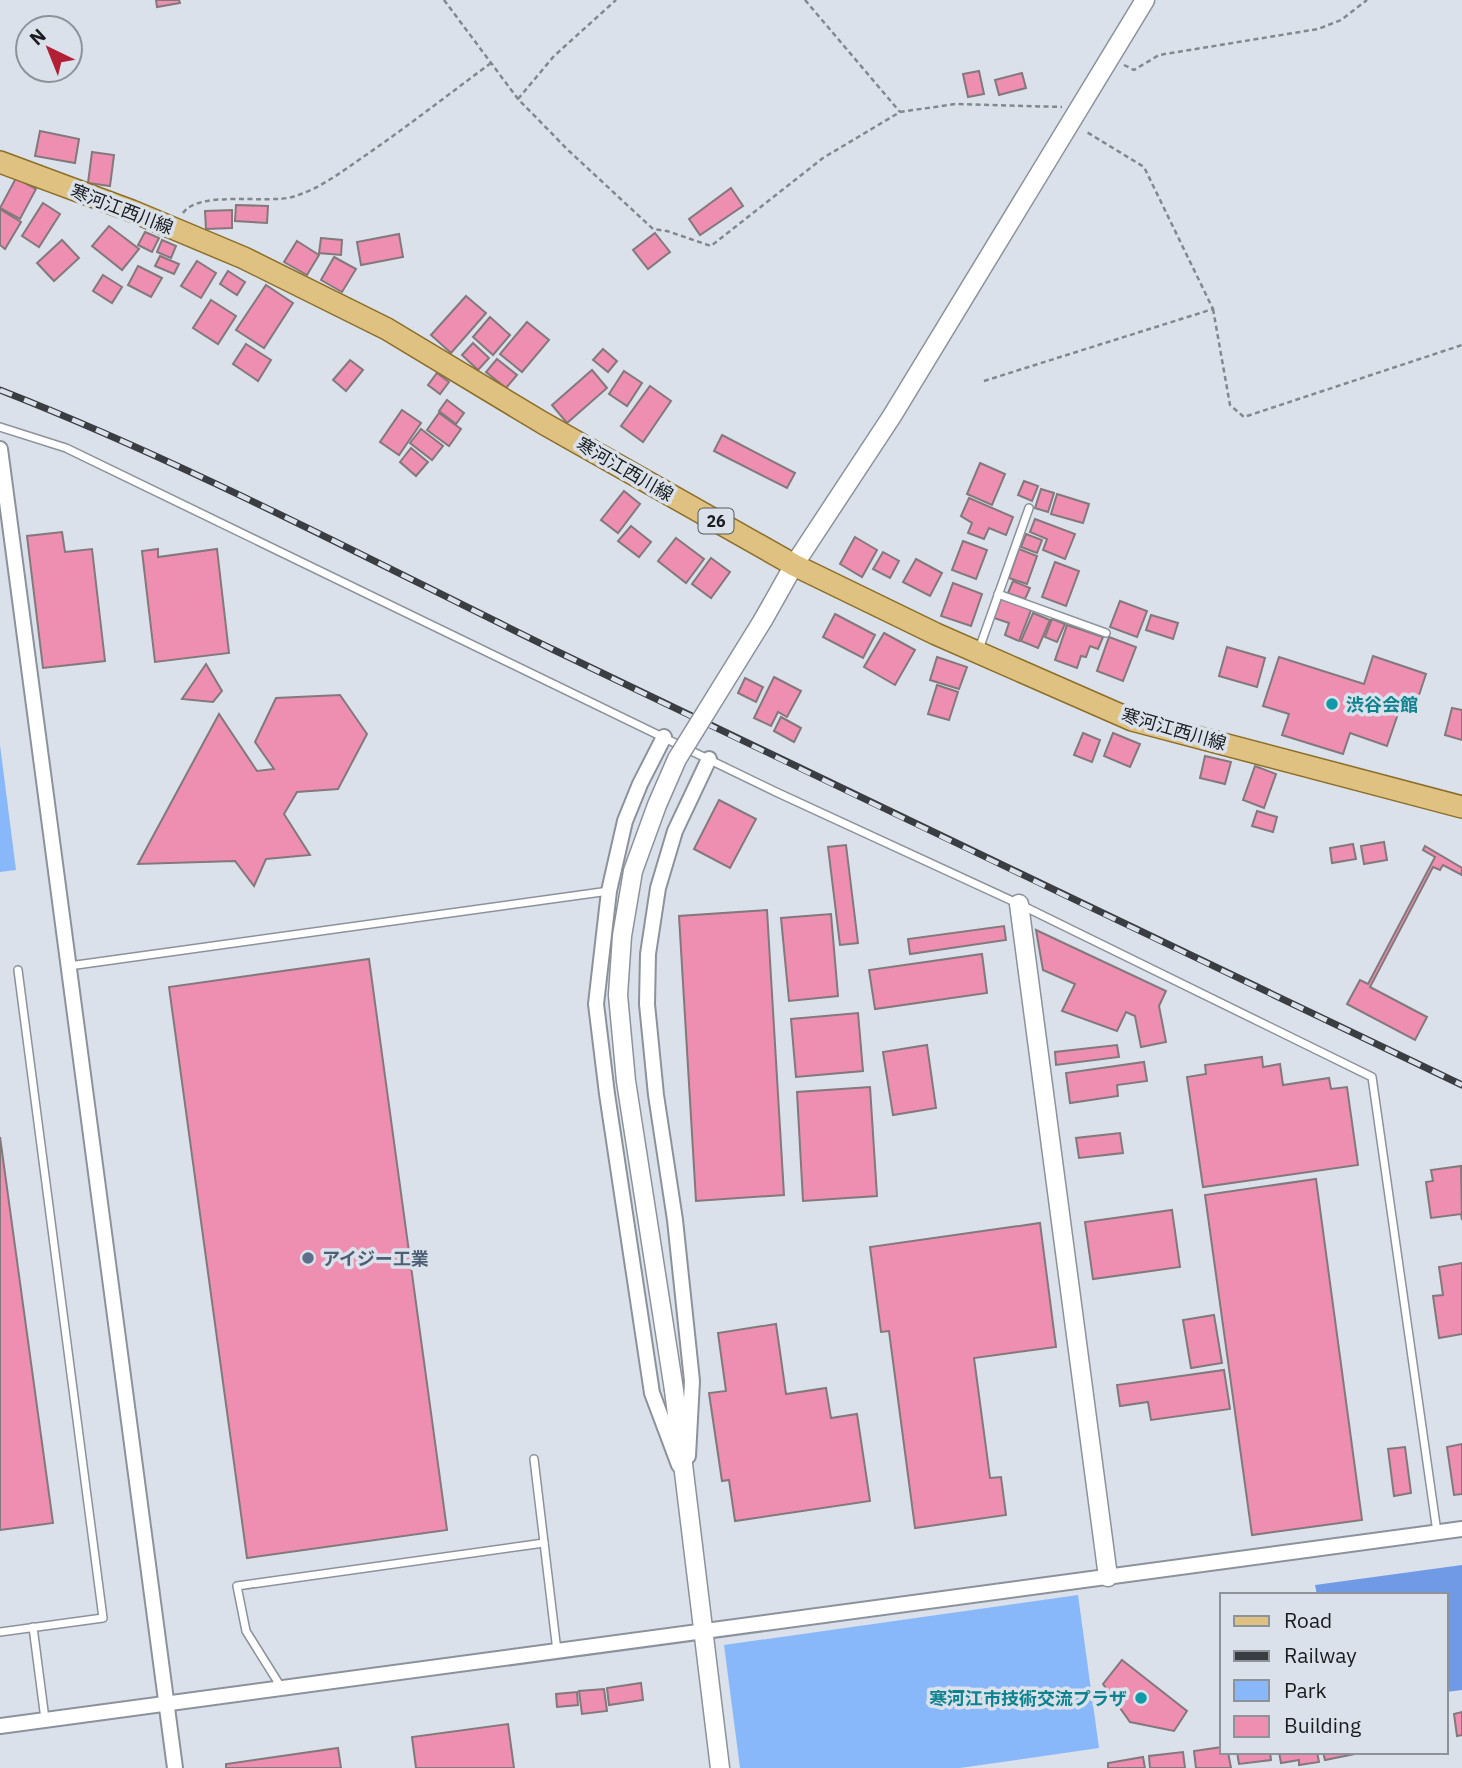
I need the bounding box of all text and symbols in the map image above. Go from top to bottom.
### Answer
north arrow [14,14,84,84]
text: N [24,23,51,50]
street label: 寒河江西川線 [67,179,177,239]
street label: 寒河江西川線 [572,432,678,506]
road number: 26 [698,508,734,534]
place label: 渋谷会館 [1346,693,1418,716]
marker: 渋谷会館 [1324,696,1340,712]
street label: 寒河江西川線 [1119,703,1229,755]
place label: アイジー工業 [322,1247,429,1270]
marker: アイジー工業 [300,1250,316,1266]
legend [1220,1593,1448,1754]
text: Road [1284,1606,1332,1634]
text: Railway [1284,1641,1357,1669]
text: Park [1284,1676,1327,1704]
place label: 寒河江市技術交流プラザ [929,1687,1127,1710]
marker: 寒河江市技術交流プラザ [1133,1690,1149,1706]
text: Building [1284,1711,1361,1739]

